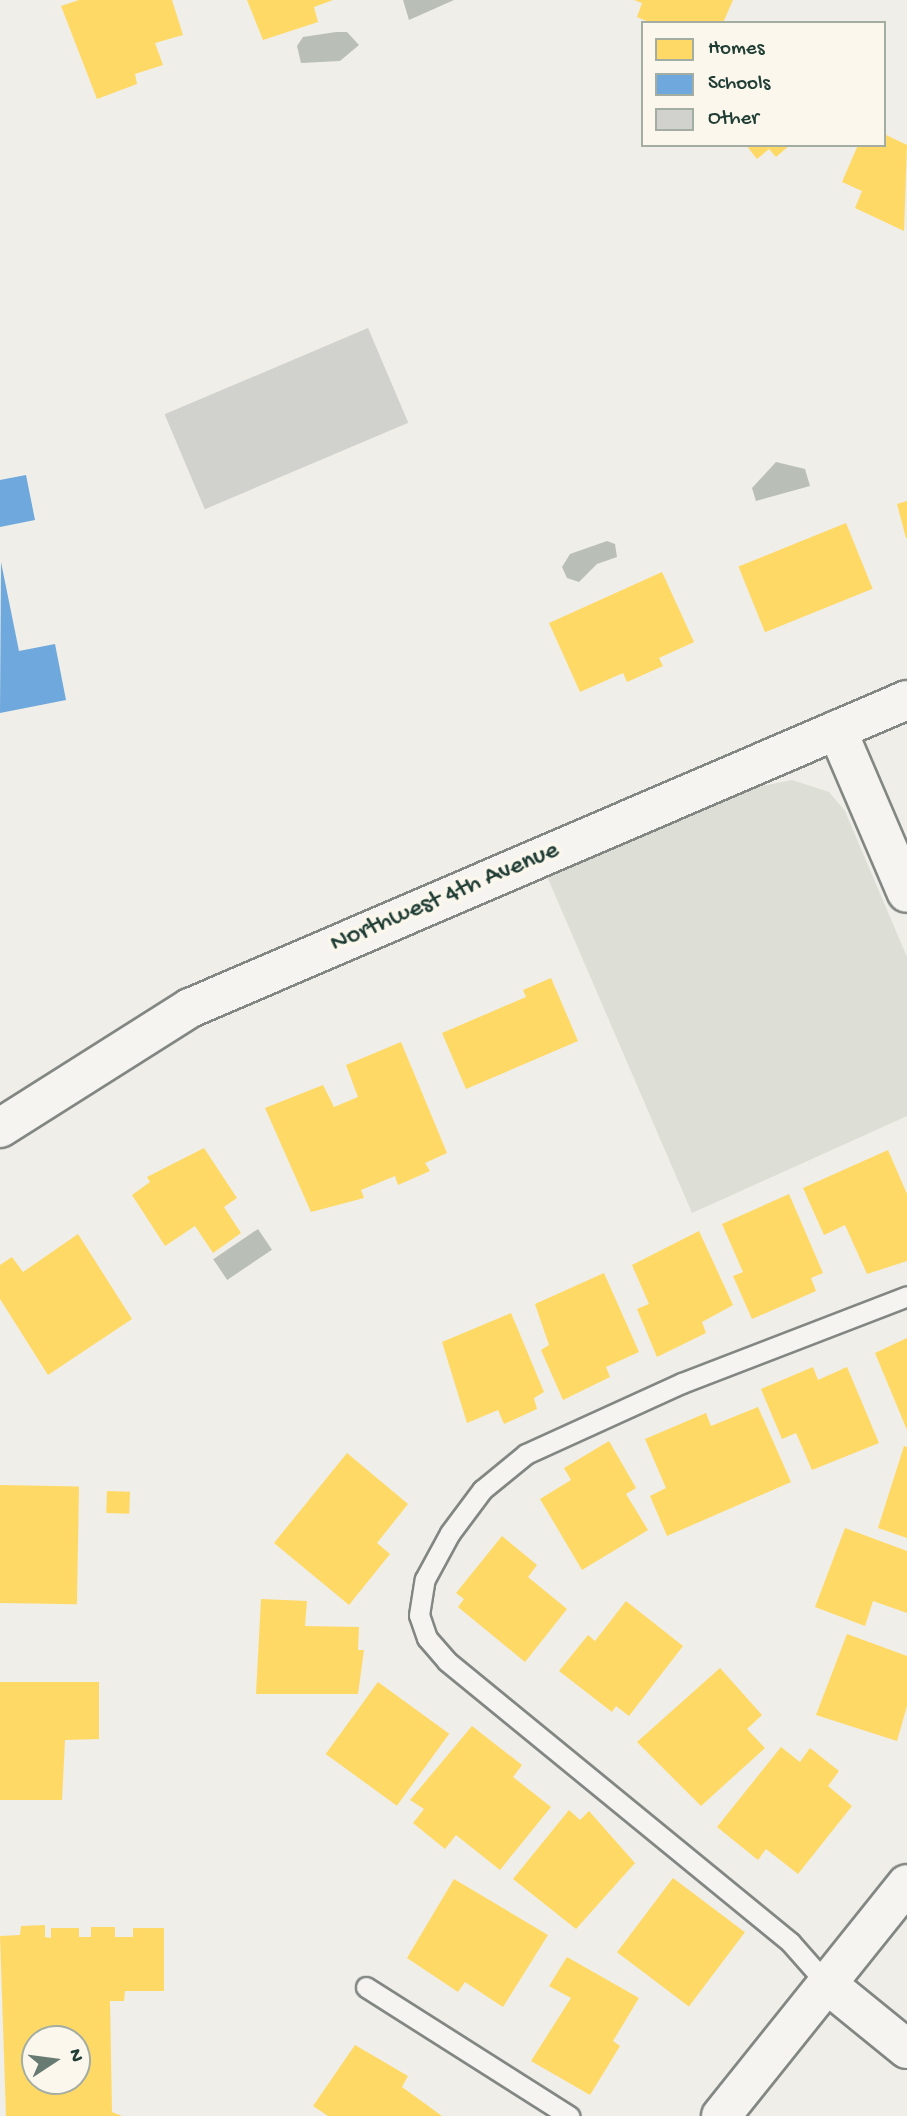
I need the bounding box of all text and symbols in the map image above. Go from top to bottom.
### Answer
legend [641,21,886,147]
text: Homes [708,37,764,62]
text: Schools [708,72,770,97]
text: Other [708,107,759,132]
street label: Northwest 4th Avenue [326,836,564,960]
north arrow [21,2025,91,2095]
text: N [62,2047,88,2064]

